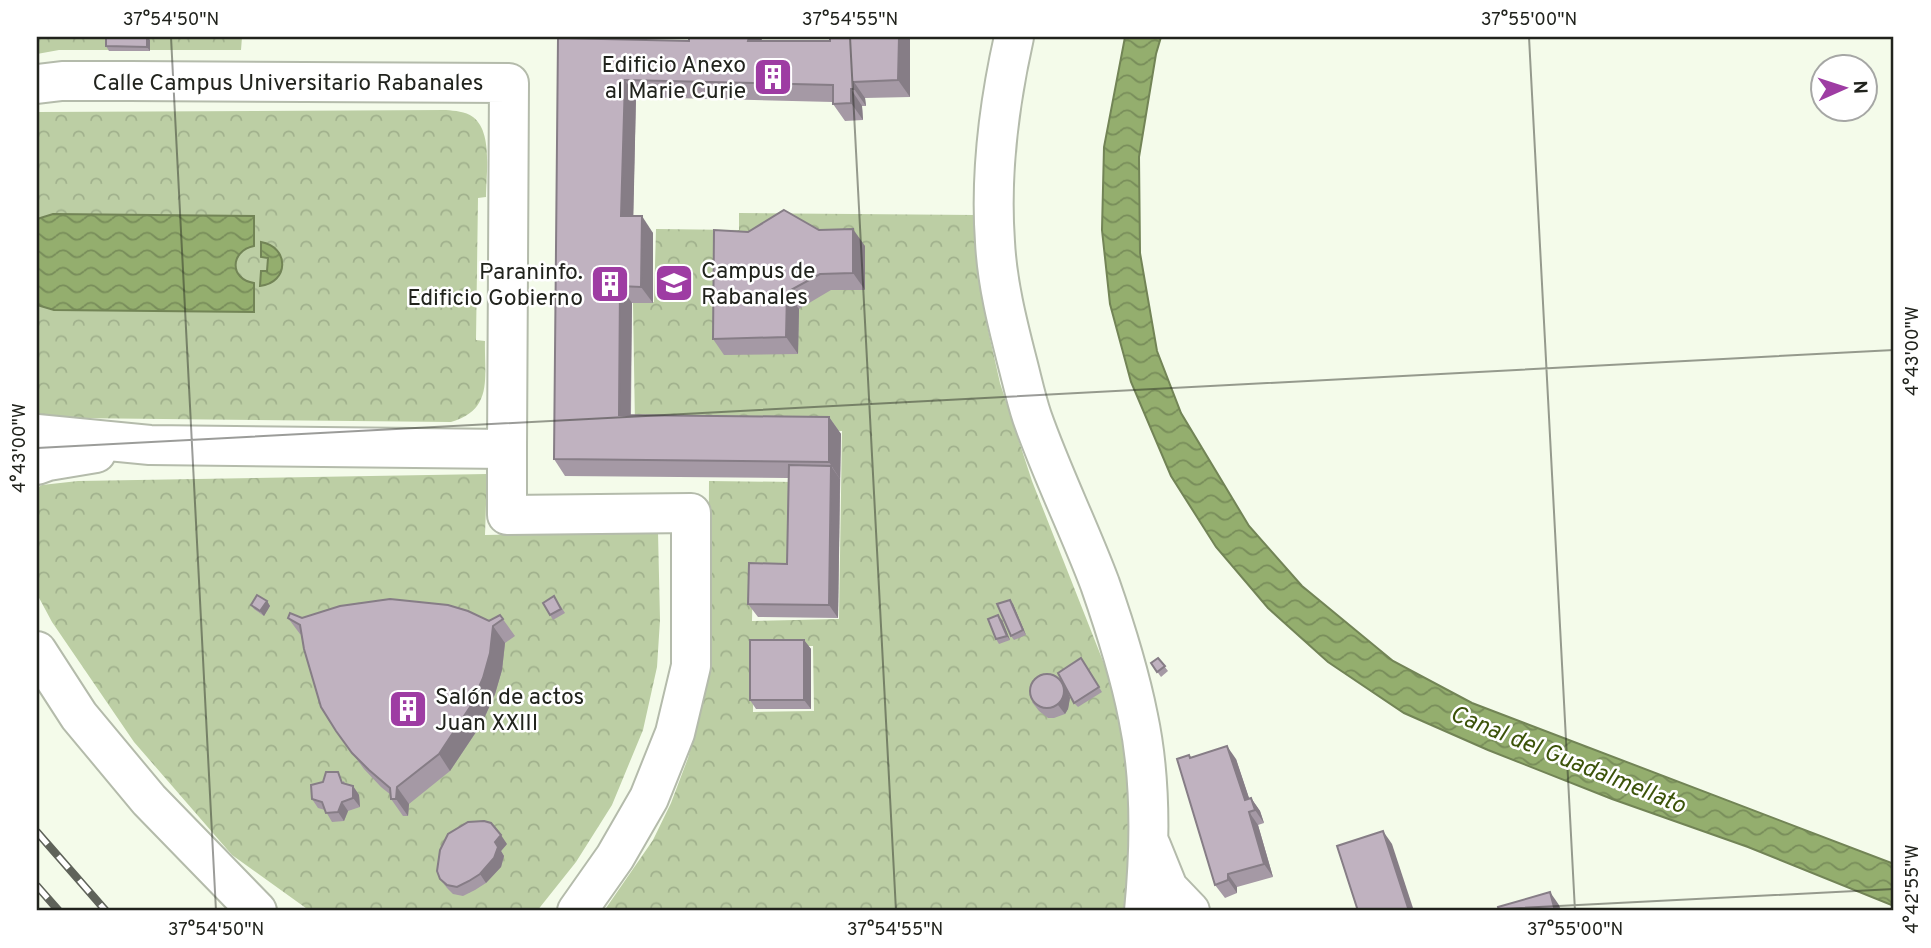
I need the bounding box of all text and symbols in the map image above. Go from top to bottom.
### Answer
text: 37°54'50"N [123,9,219,32]
text: 37°54'55"N [802,9,898,32]
text: 37°55'00"N [1481,9,1577,32]
place label: Edificio Anexo al Marie Curie [601,52,746,107]
north arrow [1808,52,1878,122]
building icon: Edificio Anexo al Marie Curie [752,56,794,98]
street label: Calle Campus Universitario Rabanales [93,70,483,99]
text: N [1847,80,1871,95]
place label: Campus de Rabanales [701,258,816,313]
place label: Paraninfo. Edificio Gobierno [407,259,583,314]
school or university icon: Campus de Rabanales [653,262,695,304]
building icon: Paraninfo. Edificio Gobierno [589,263,631,305]
text: 4°43'00"W [1902,306,1925,396]
text: 4°43'00"W [9,403,32,493]
place label: Salón de actos Juan XXIII [435,684,584,739]
building icon: Salón de actos Juan XXIII [387,688,429,730]
water label: Canal del Guadalmellato [1445,700,1690,822]
text: 4°42'55"W [1902,844,1925,934]
text: 37°54'50"N [168,919,264,942]
text: 37°54'55"N [847,919,943,942]
text: 37°55'00"N [1527,919,1623,942]

